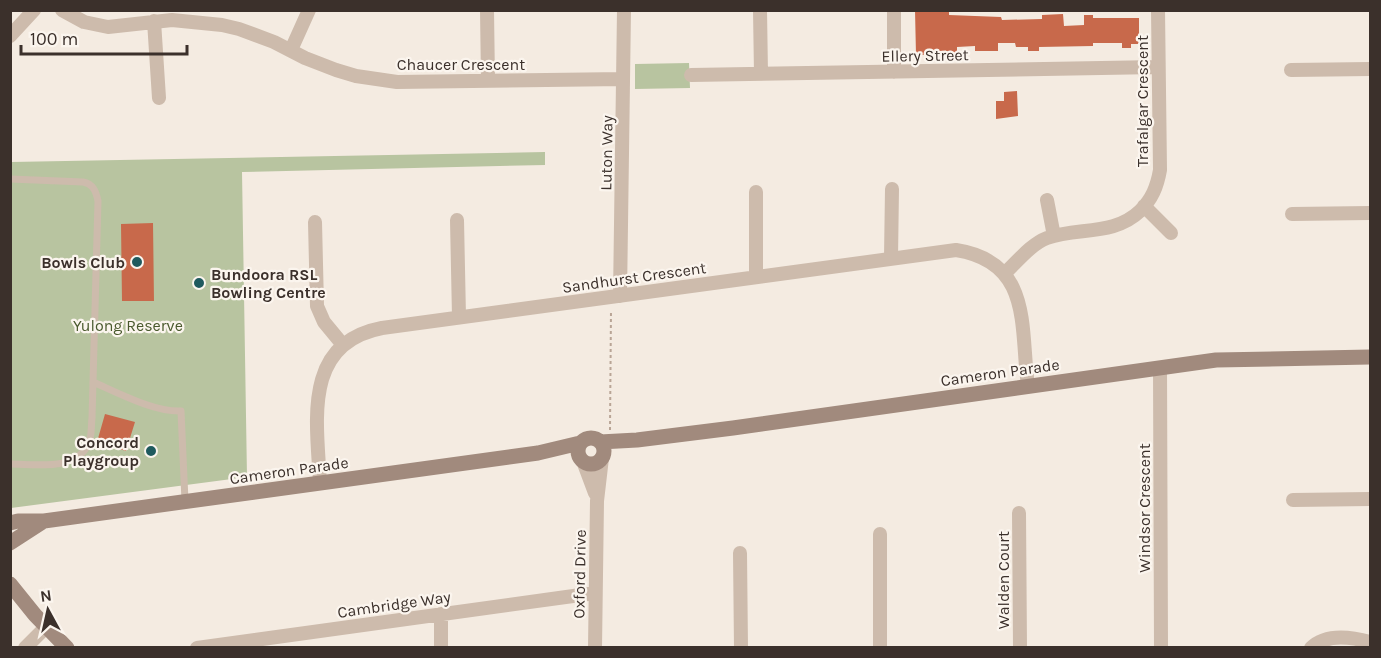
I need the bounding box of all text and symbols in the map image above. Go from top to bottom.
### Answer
scale bar [21,18,188,56]
text: 100 m [30,28,78,50]
street label: Trafalgar Crescent [1133,35,1152,167]
street label: Ellery Street [881,45,969,66]
street label: Chaucer Crescent [397,55,525,74]
street label: Luton Way [596,115,617,191]
place label: Bowls Club [41,253,125,272]
marker: Bowls Club [130,255,144,269]
street label: Sandhurst Crescent [561,258,707,297]
place label: Bundoora RSL Bowling Centre [211,265,326,302]
marker: Bundoora RSL Bowling Centre [192,276,206,290]
park label: Yulong Reserve [73,316,183,335]
street label: Cameron Parade [939,355,1061,390]
place label: Concord Playgroup [63,433,139,470]
street label: Windsor Crescent [1135,443,1154,573]
marker: Concord Playgroup [144,444,158,458]
street label: Cameron Parade [228,453,350,488]
street label: Oxford Drive [569,529,590,619]
street label: Walden Court [994,531,1013,629]
north arrow [18,580,78,640]
text: N [39,585,53,606]
street label: Cambridge Way [336,587,452,622]

